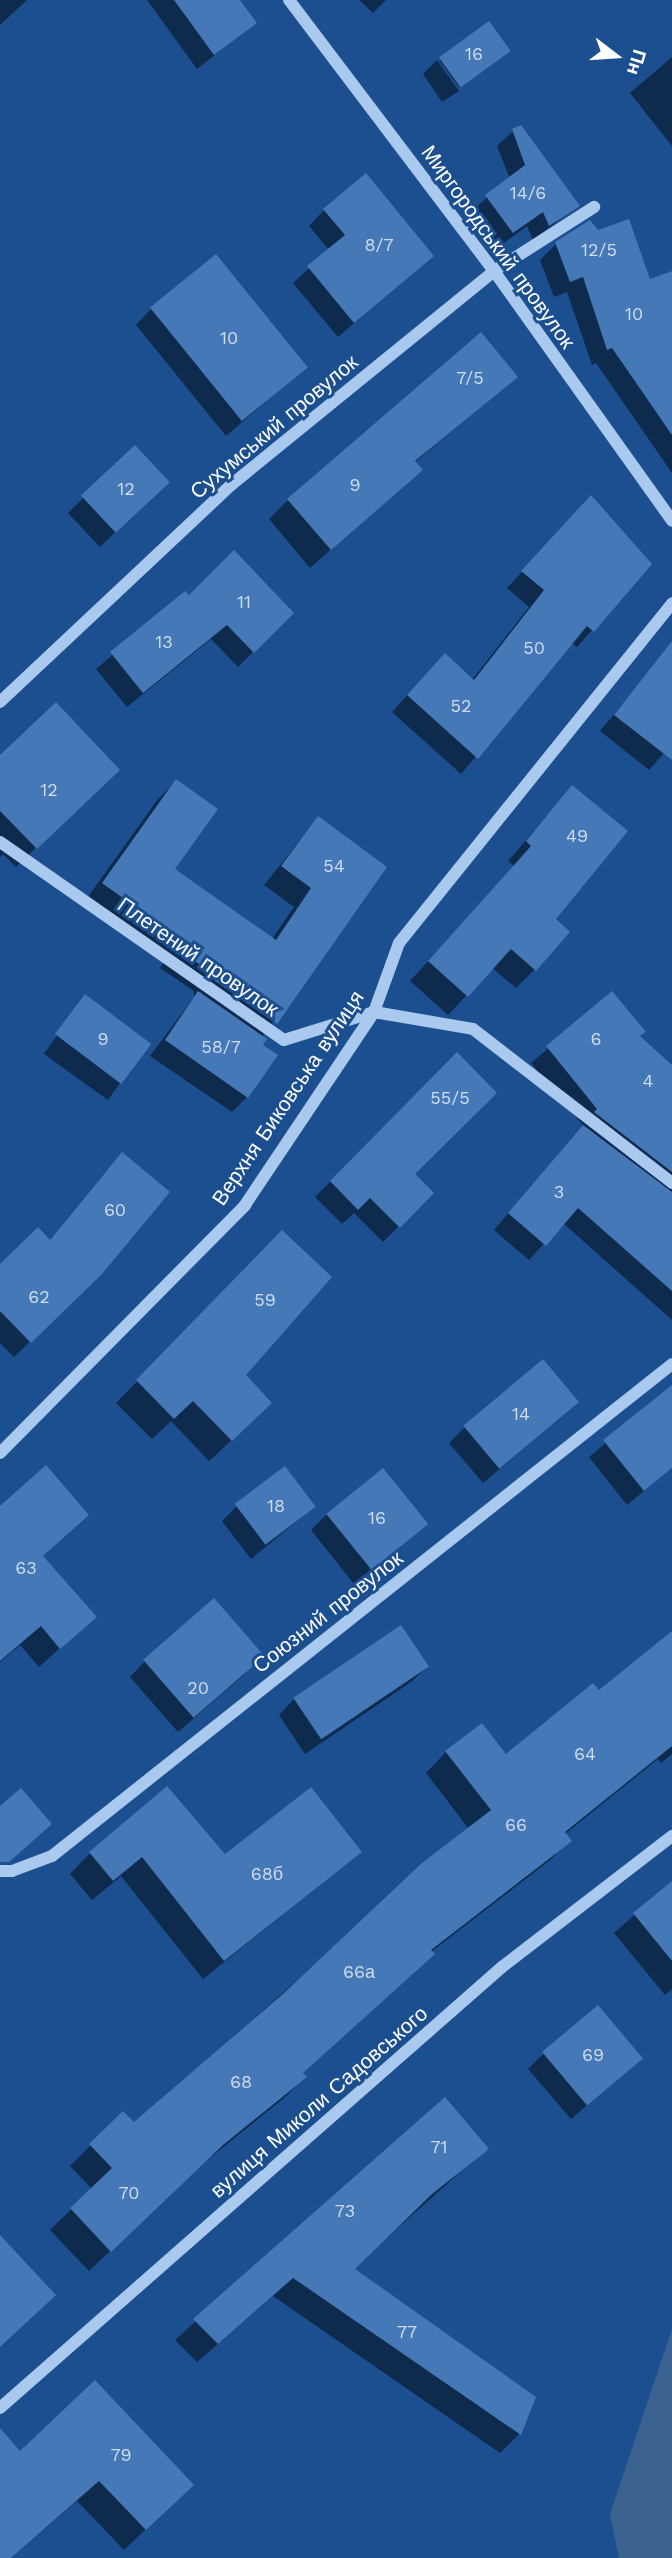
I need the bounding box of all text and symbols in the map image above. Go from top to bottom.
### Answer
north arrow [581,21,651,91]
house number: 16 [465,43,483,65]
text: Пн [622,47,651,78]
street label: Миргородський провулок [416,140,580,354]
house number: 14/6 [510,182,546,204]
house number: 8/7 [364,234,394,256]
house number: 12/5 [581,239,617,261]
house number: 10 [625,303,643,325]
house number: 10 [220,327,238,349]
street label: Сухумський провулок [185,350,363,504]
house number: 7/5 [456,367,484,389]
house number: 9 [349,474,361,496]
house number: 12 [117,478,135,500]
house number: 11 [237,591,251,613]
house number: 13 [155,631,173,653]
house number: 50 [523,637,545,659]
house number: 52 [451,695,471,717]
house number: 12 [40,779,58,801]
house number: 49 [566,825,588,847]
house number: 54 [323,855,345,877]
street label: Плетений провулок [113,892,283,1022]
street label: Верхня Биковська вулиця [207,986,369,1210]
house number: 9 [97,1028,109,1050]
house number: 6 [591,1028,601,1050]
house number: 58/7 [201,1036,241,1058]
house number: 4 [643,1070,653,1092]
house number: 55/5 [430,1087,470,1109]
house number: 3 [554,1181,564,1203]
house number: 60 [104,1199,126,1221]
house number: 62 [28,1286,50,1308]
house number: 59 [254,1289,276,1311]
house number: 14 [512,1403,530,1425]
house number: 18 [267,1495,285,1517]
house number: 16 [368,1507,386,1529]
street label: Союзний провулок [248,1546,408,1678]
house number: 63 [15,1557,37,1579]
house number: 20 [187,1677,209,1699]
house number: 64 [574,1743,596,1765]
house number: 66 [505,1814,527,1836]
house number: 68б [251,1863,283,1885]
house number: 66а [343,1961,375,1983]
street label: вулиця Миколи Садовського [205,2001,433,2203]
house number: 69 [582,2044,604,2066]
house number: 68 [230,2071,252,2093]
house number: 71 [430,2136,448,2158]
house number: 70 [119,2182,139,2204]
house number: 73 [335,2200,355,2222]
house number: 77 [397,2321,417,2343]
house number: 79 [110,2444,132,2466]

